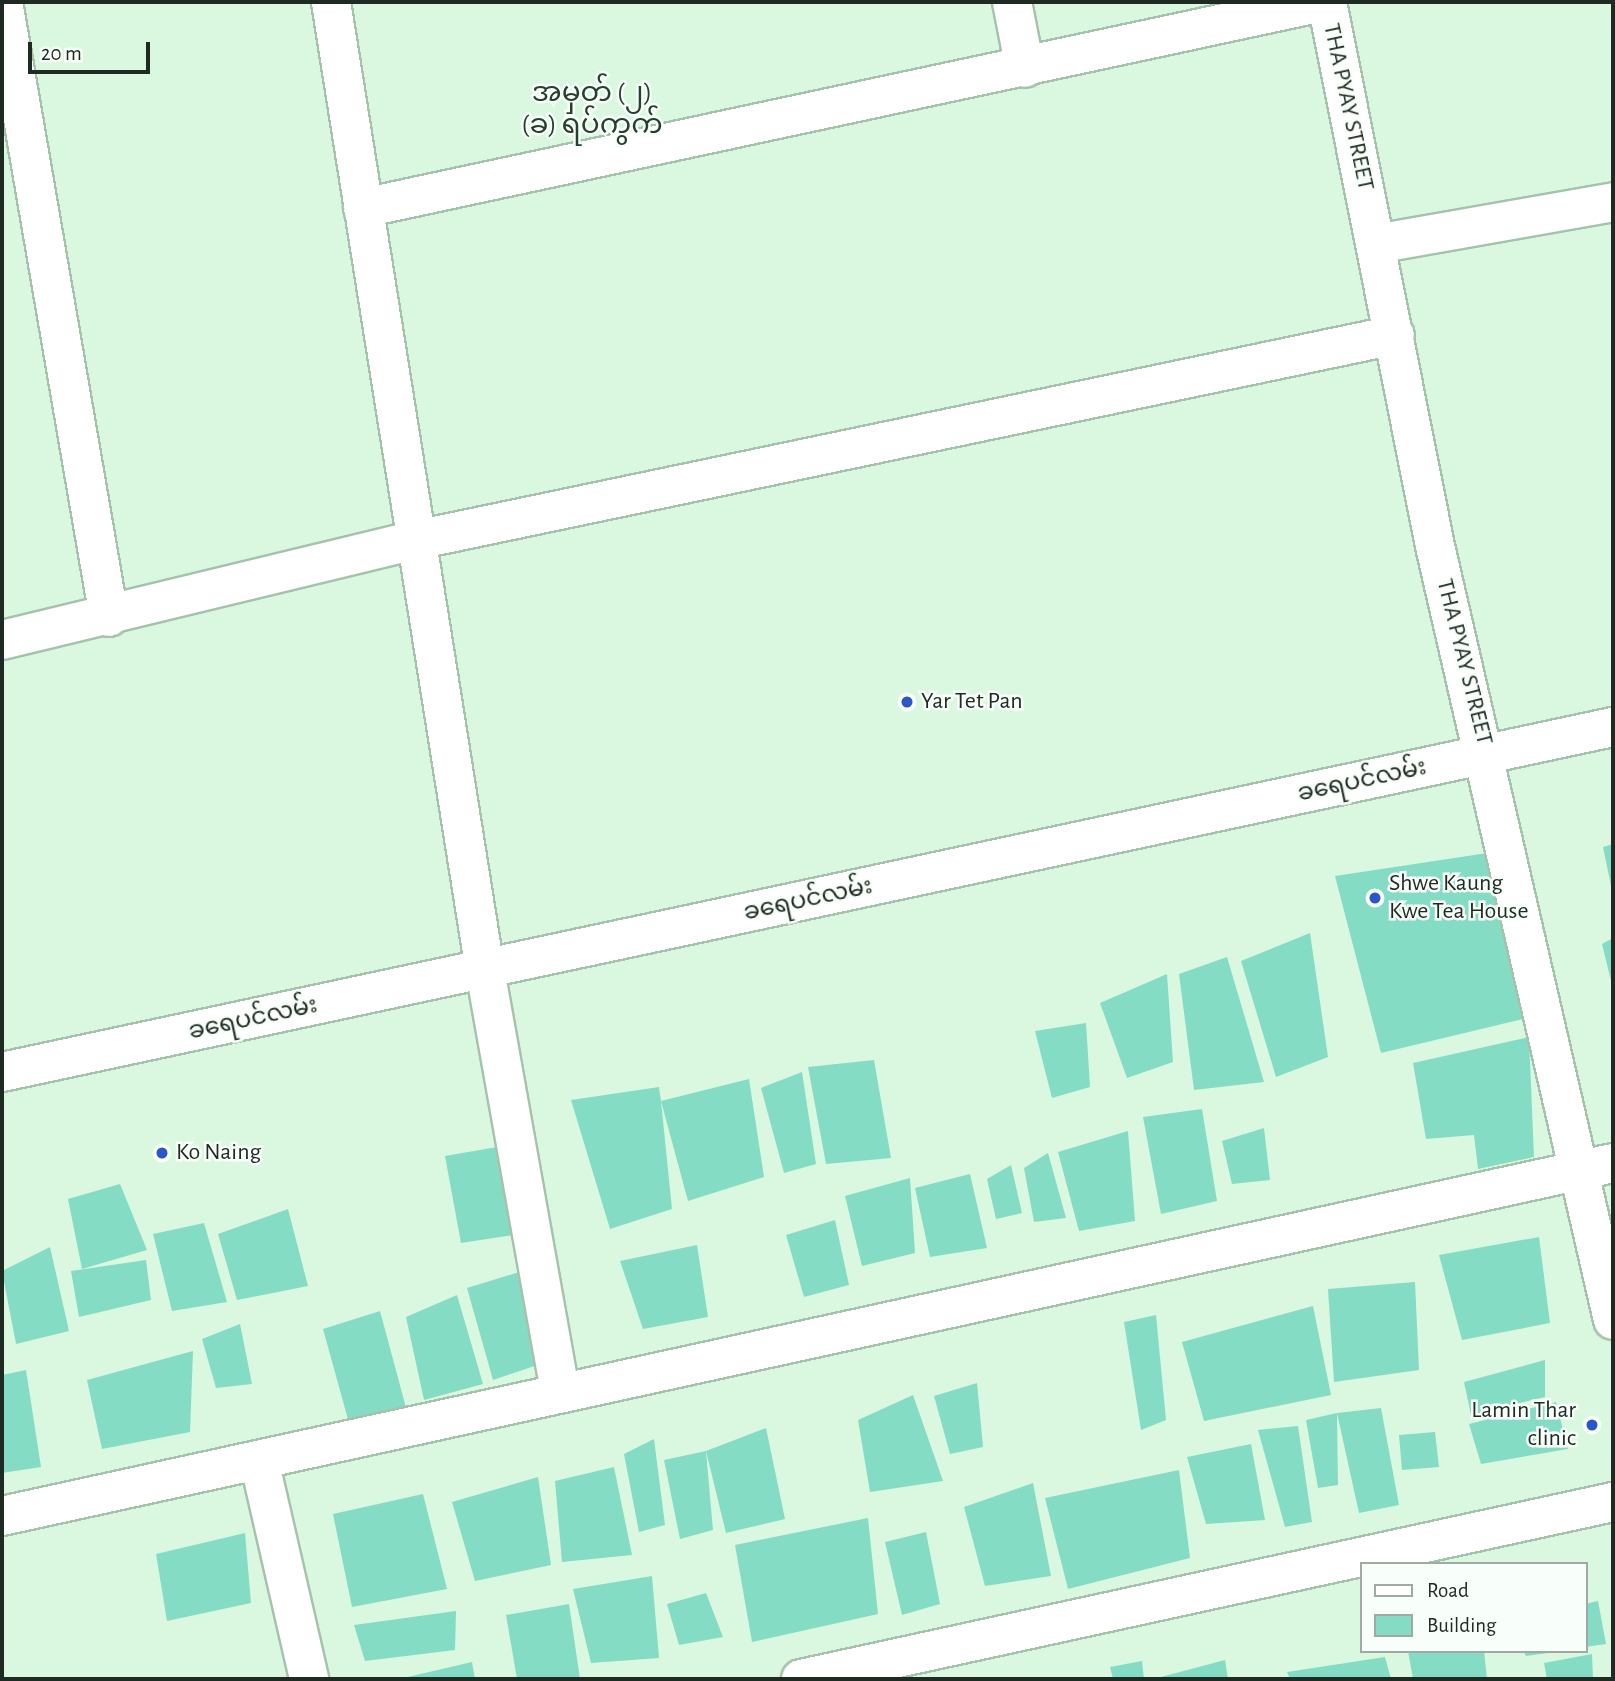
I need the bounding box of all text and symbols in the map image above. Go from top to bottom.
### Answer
street label: THA PYAY STREET [1316,21,1380,193]
scale bar [32,28,154,72]
text: 20 m [41,43,82,64]
district label: အမှတ် (၂) (ခ) ရပ်ကွက် [521,76,663,142]
street label: THA PYAY STREET [1429,576,1499,748]
place label: Yar Tet Pan [921,688,1023,716]
marker: Yar Tet Pan [899,694,915,710]
street label: ခရေပင်လမ်း [1295,753,1429,809]
place label: Shwe Kaung Kwe Tea House [1389,870,1529,926]
street label: ခရေပင်လမ်း [741,872,875,928]
marker: Shwe Kaung Kwe Tea House [1367,890,1383,906]
street label: ခရေပင်လမ်း [186,991,320,1047]
place label: Ko Naing [176,1139,261,1167]
marker: Ko Naing [154,1145,170,1161]
place label: Lamin Thar clinic [1471,1397,1576,1453]
marker: Lamin Thar clinic [1582,1415,1602,1435]
legend [1360,1562,1587,1653]
text: Road [1427,1580,1469,1601]
text: Building [1427,1615,1496,1636]

